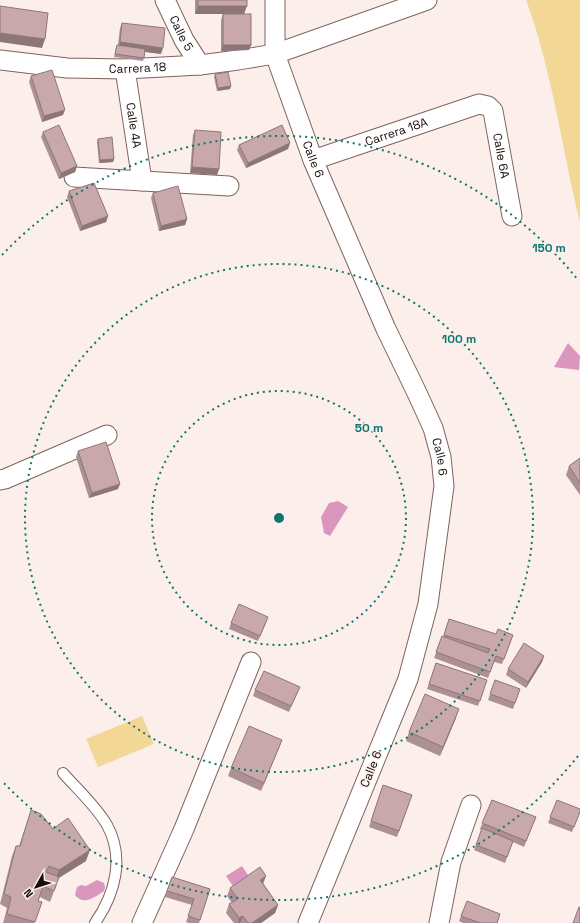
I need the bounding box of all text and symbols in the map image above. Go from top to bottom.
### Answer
street label: Calle 5 [166,13,197,54]
street label: Carrera 18 [109,59,167,77]
street label: Calle 4A [122,102,145,150]
street label: Carrera 18A [363,114,430,150]
street label: Calle 6A [489,132,513,180]
street label: Calle 6 [299,139,328,180]
text: 150 m [532,240,566,256]
text: 100 m [442,331,476,347]
text: 50 m [355,420,383,436]
street label: Calle 6 [428,436,451,476]
centre of rings [272,511,286,525]
street label: Calle 6 [356,748,386,790]
north arrow [16,867,56,907]
text: N [20,886,36,901]

